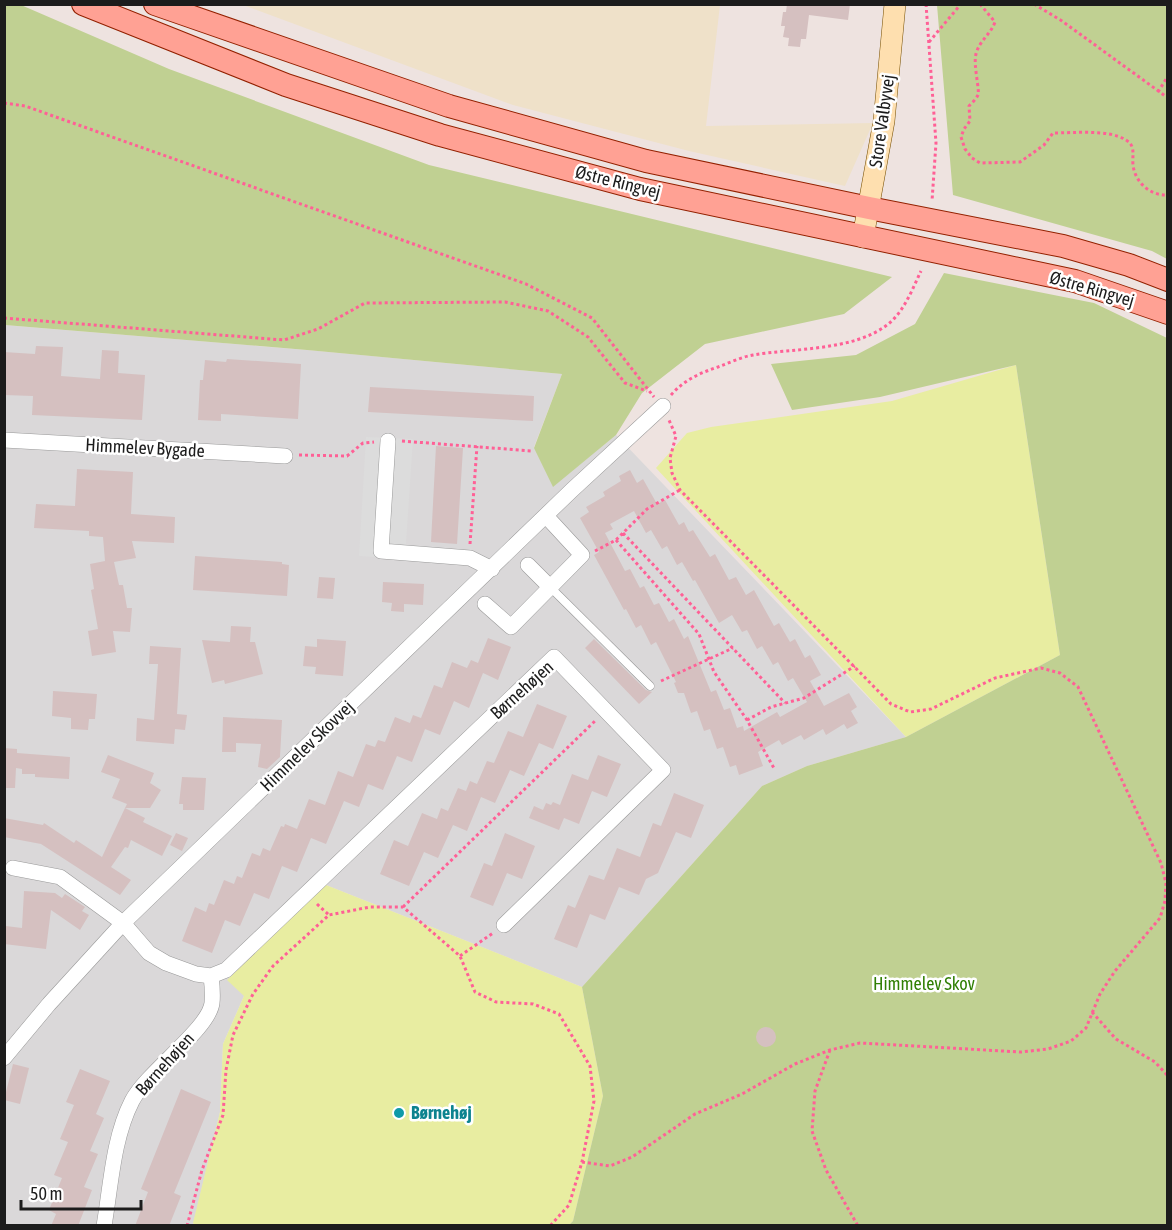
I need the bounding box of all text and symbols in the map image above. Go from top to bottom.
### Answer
street label: Store Valbyvej [865,73,898,169]
street label: Østre Ringvej [573,161,663,202]
street label: Østre Ringvej [1047,266,1137,311]
street label: Himmelev Bygade [85,434,205,461]
street label: Børnehøjen [486,656,557,723]
street label: Himmelev Skovvej [256,696,358,795]
park label: Himmelev Skov [873,973,975,994]
street label: Børnehøjen [131,1028,198,1099]
place label: Børnehøj [411,1102,472,1123]
marker: Børnehøj [392,1106,406,1120]
scale bar [21,1173,141,1211]
text: 50 m [30,1183,62,1204]

